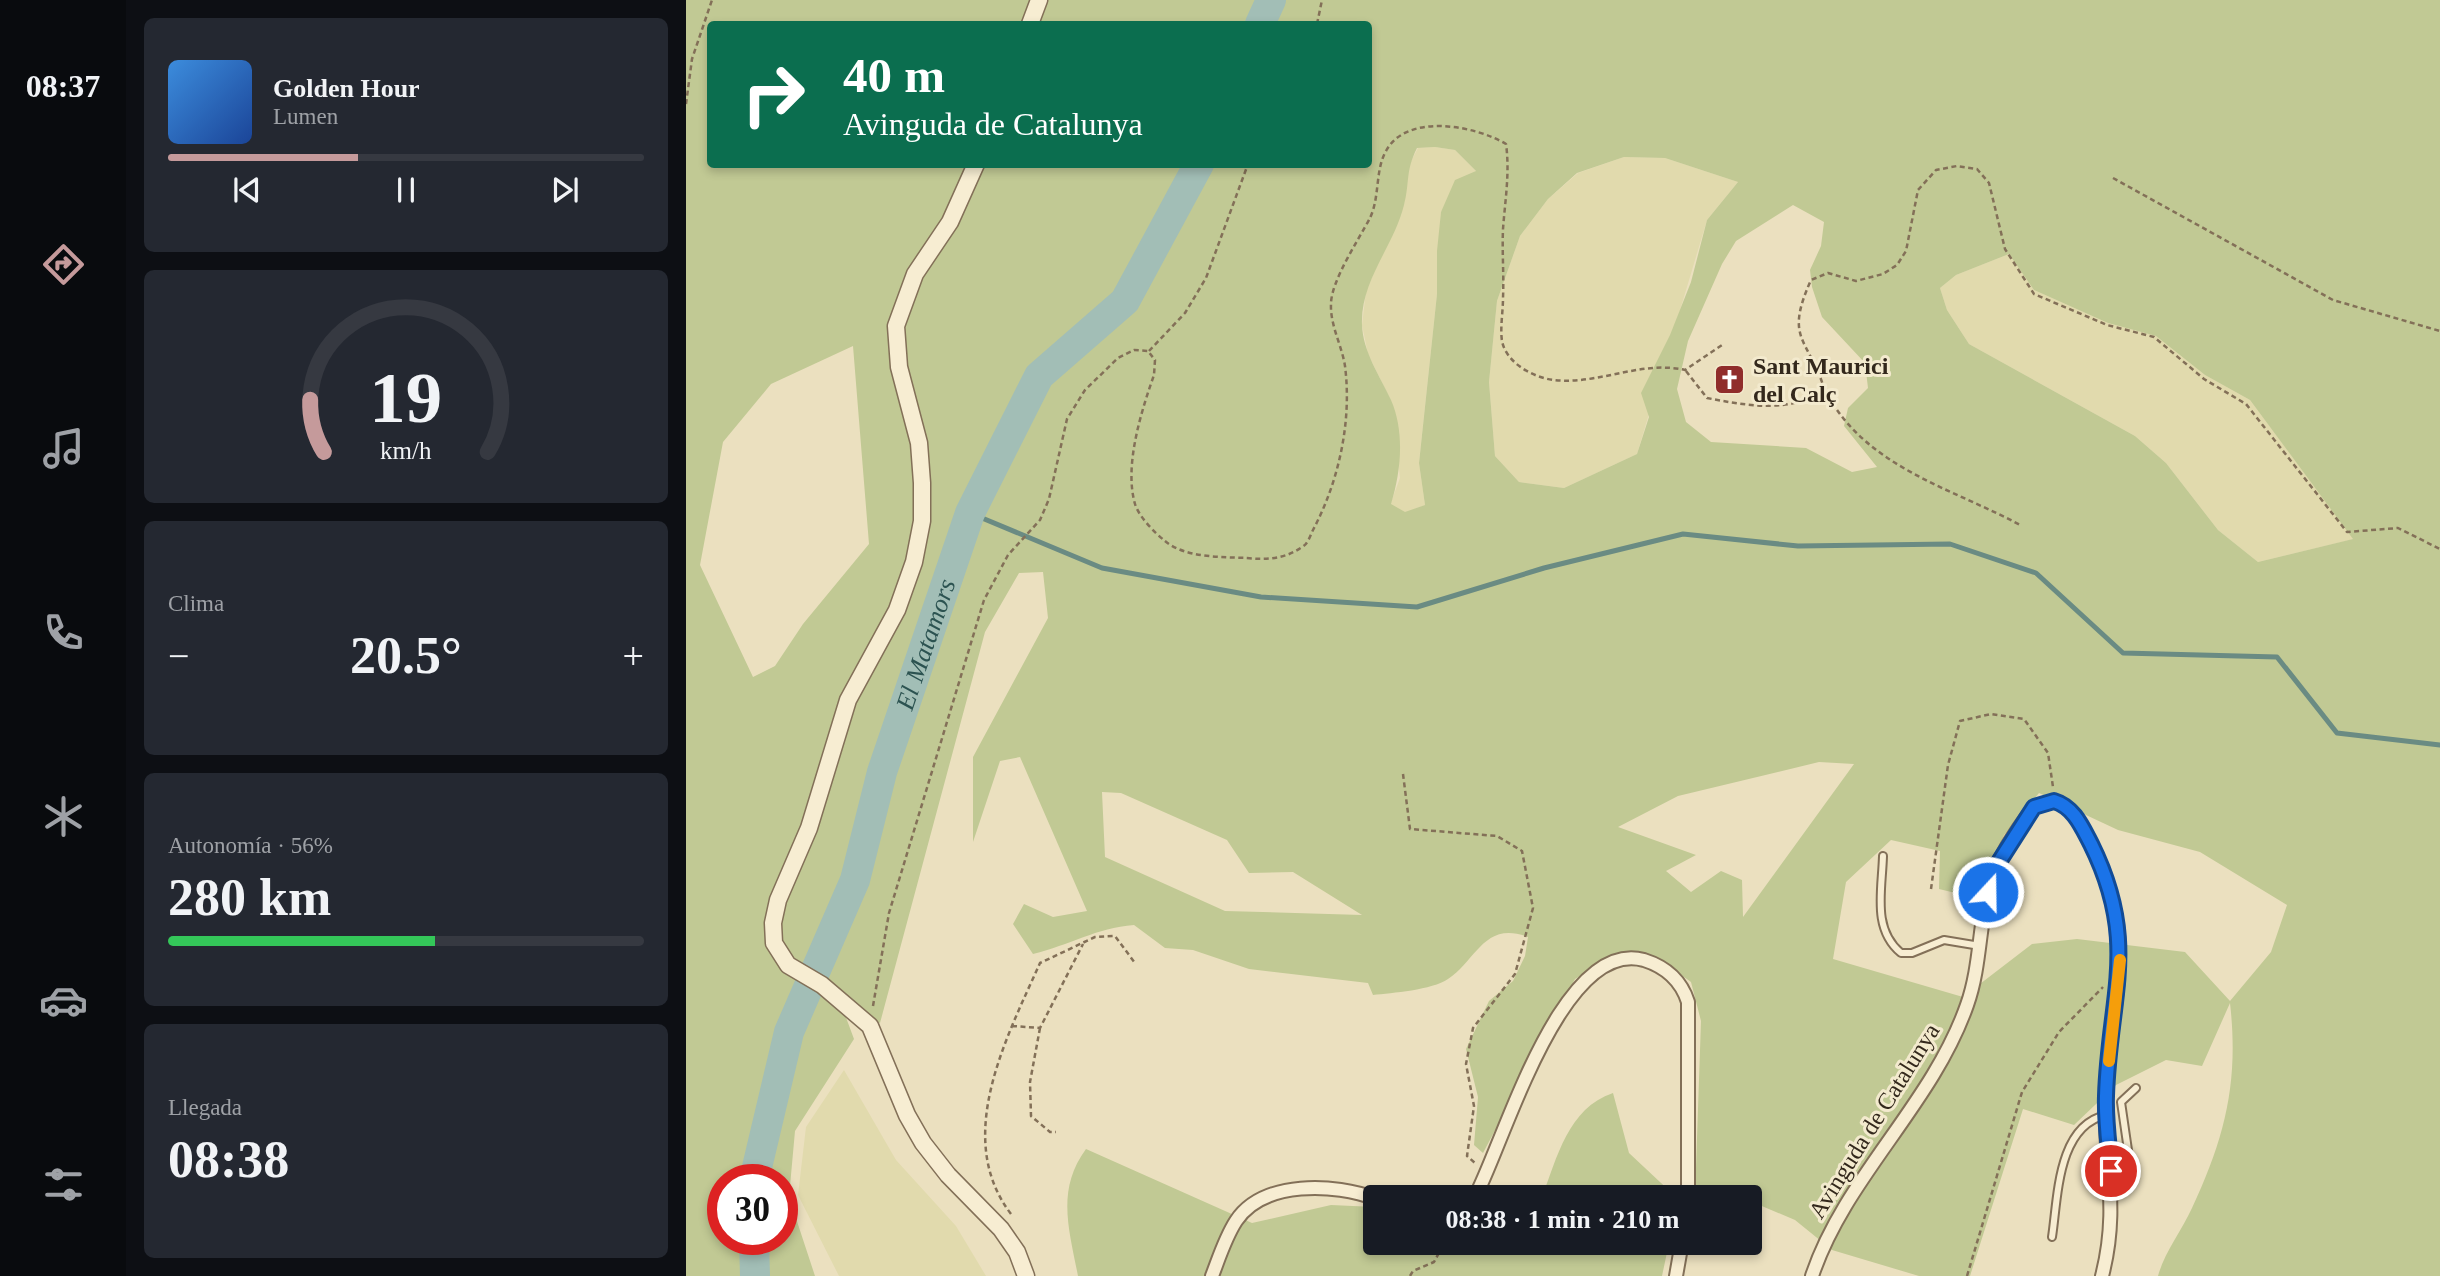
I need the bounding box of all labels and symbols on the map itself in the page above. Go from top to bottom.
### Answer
place label: Sant Maurici del Calç [1753,353,1889,407]
church icon: Sant Maurici del Calç [1713,363,1747,397]
water label: El Matamors [889,575,961,715]
position arrow [1951,855,2025,929]
street label: Avinguda de Catalunya [1803,1018,1945,1223]
pin [2081,1141,2141,1201]
speed limit sign: 30 [707,1164,798,1255]

